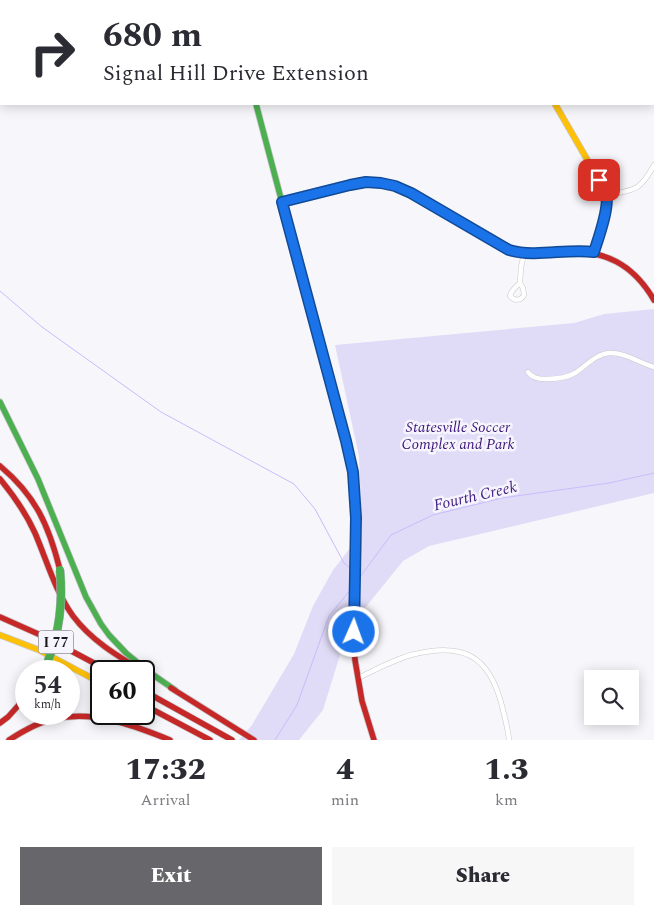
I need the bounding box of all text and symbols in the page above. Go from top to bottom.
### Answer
text: 680 m [103,9,202,62]
icon: right [20,20,85,85]
text: Signal Hill Drive Extension [103,57,369,90]
pin [578,159,620,201]
icon: arrive [585,166,613,194]
park label: Statesville Soccer Complex and Park [402,416,514,456]
water label: Fourth Creek [431,475,520,517]
position arrow [327,605,379,657]
road number: I 77 [38,630,74,654]
speed limit sign: 60 [90,660,155,725]
text: 54 [33,667,62,705]
map controls [584,670,639,725]
button: search [584,670,639,725]
text: km/h [34,695,61,714]
text: 17:32 [125,747,206,793]
text: 4 [336,747,354,793]
text: 1.3 [484,747,529,793]
text: Arrival [141,788,190,812]
text: min [331,788,359,812]
text: km [495,788,518,812]
button: Exit [20,847,322,905]
button: Share [332,847,634,905]

